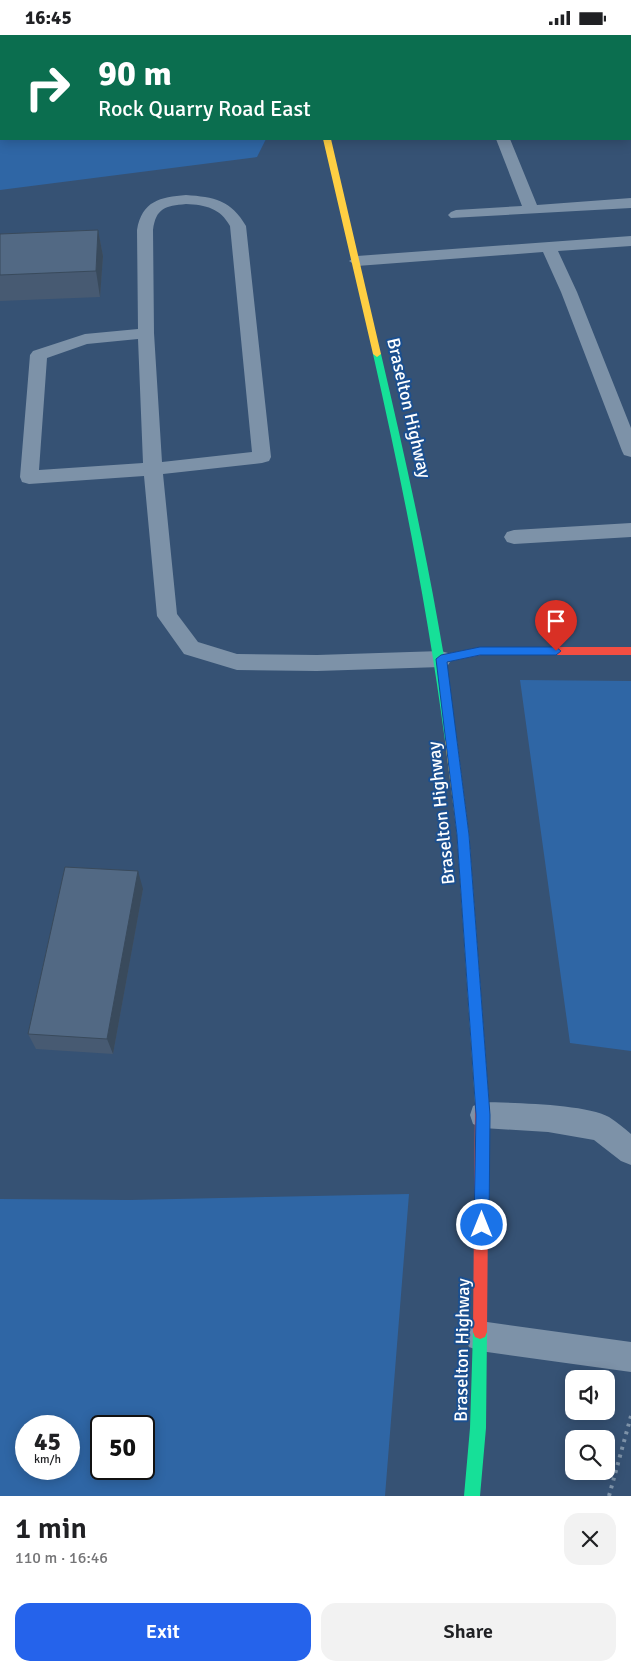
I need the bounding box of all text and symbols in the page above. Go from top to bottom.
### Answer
text: 16:45 [25,6,72,30]
text: 90 m [98,52,172,95]
icon: right [15,55,80,120]
text: Rock Quarry Road East [98,95,311,122]
street label: Braselton Highway [382,336,436,481]
pin [535,600,577,651]
icon: arrive [542,607,570,635]
street label: Braselton Highway [422,740,459,886]
position arrow [455,1198,507,1250]
street label: Braselton Highway [450,1277,474,1422]
map controls [565,1370,615,1480]
button: sound [565,1370,615,1420]
speed limit sign: 50 [90,1415,155,1480]
text: 45 [34,1426,61,1457]
button: search [565,1430,615,1480]
text: km/h [34,1452,61,1467]
text: 1 min [15,1510,87,1547]
button: close [564,1513,616,1565]
text: 110 m · 16:46 [15,1548,108,1568]
button: Exit [15,1603,311,1661]
button: Share [321,1603,616,1661]

